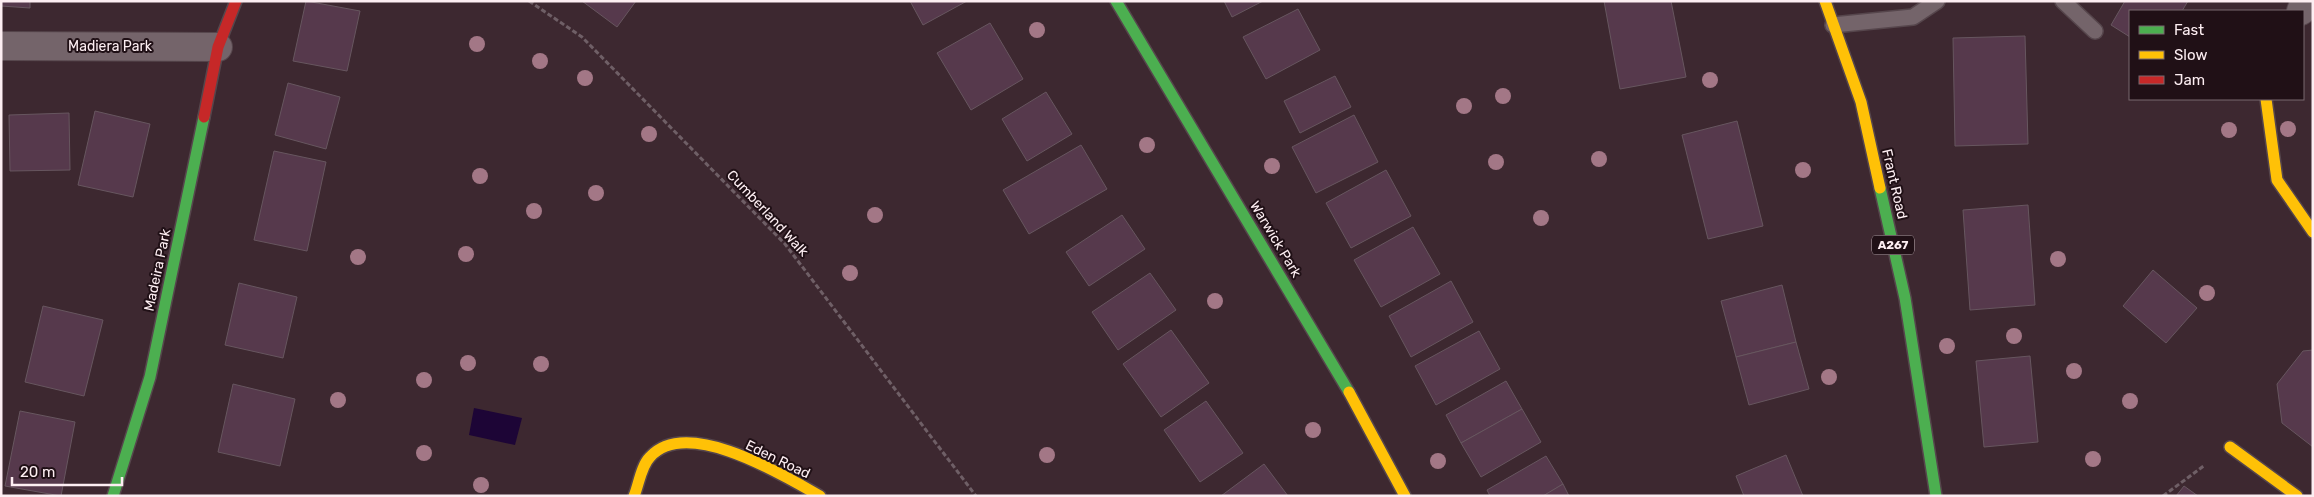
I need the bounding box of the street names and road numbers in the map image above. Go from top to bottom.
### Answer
street label: Madiera Park [68,38,153,55]
street label: Frant Road [1878,147,1911,221]
street label: Cumberland Walk [723,167,813,261]
street label: Warwick Park [1246,198,1305,281]
street label: Madeira Park [140,227,175,313]
road number: A267 [1872,236,1914,254]
street label: Eden Road [743,437,813,482]

